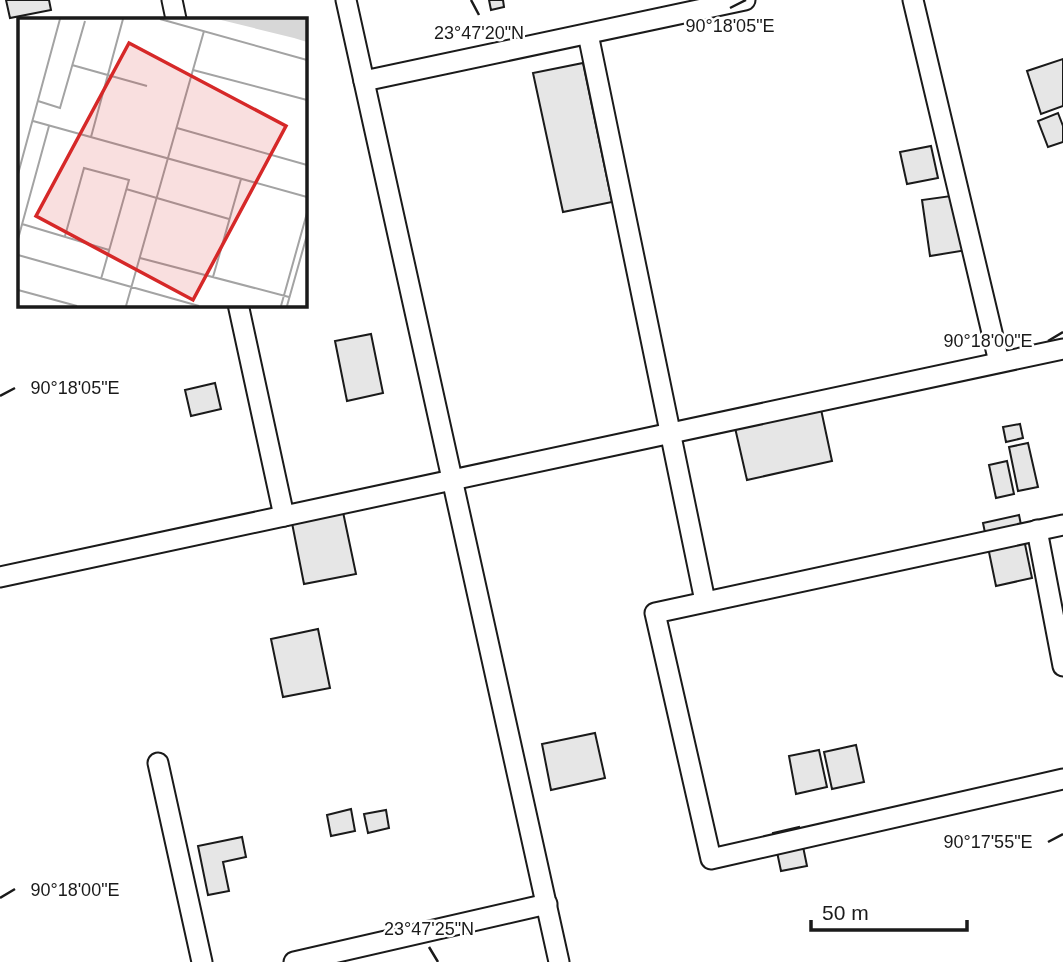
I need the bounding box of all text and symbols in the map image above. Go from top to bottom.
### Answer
text: 90°18'05"E [685,16,775,36]
inset map [18,18,306,306]
text: 23°47'20"N [434,23,524,43]
text: 90°18'00"E [943,331,1033,351]
text: 90°18'05"E [30,378,120,398]
text: 90°17'55"E [943,832,1033,852]
text: 90°18'00"E [30,880,120,900]
scale bar [811,888,967,932]
text: 50 m [822,901,869,924]
text: 23°47'25"N [384,919,474,939]

